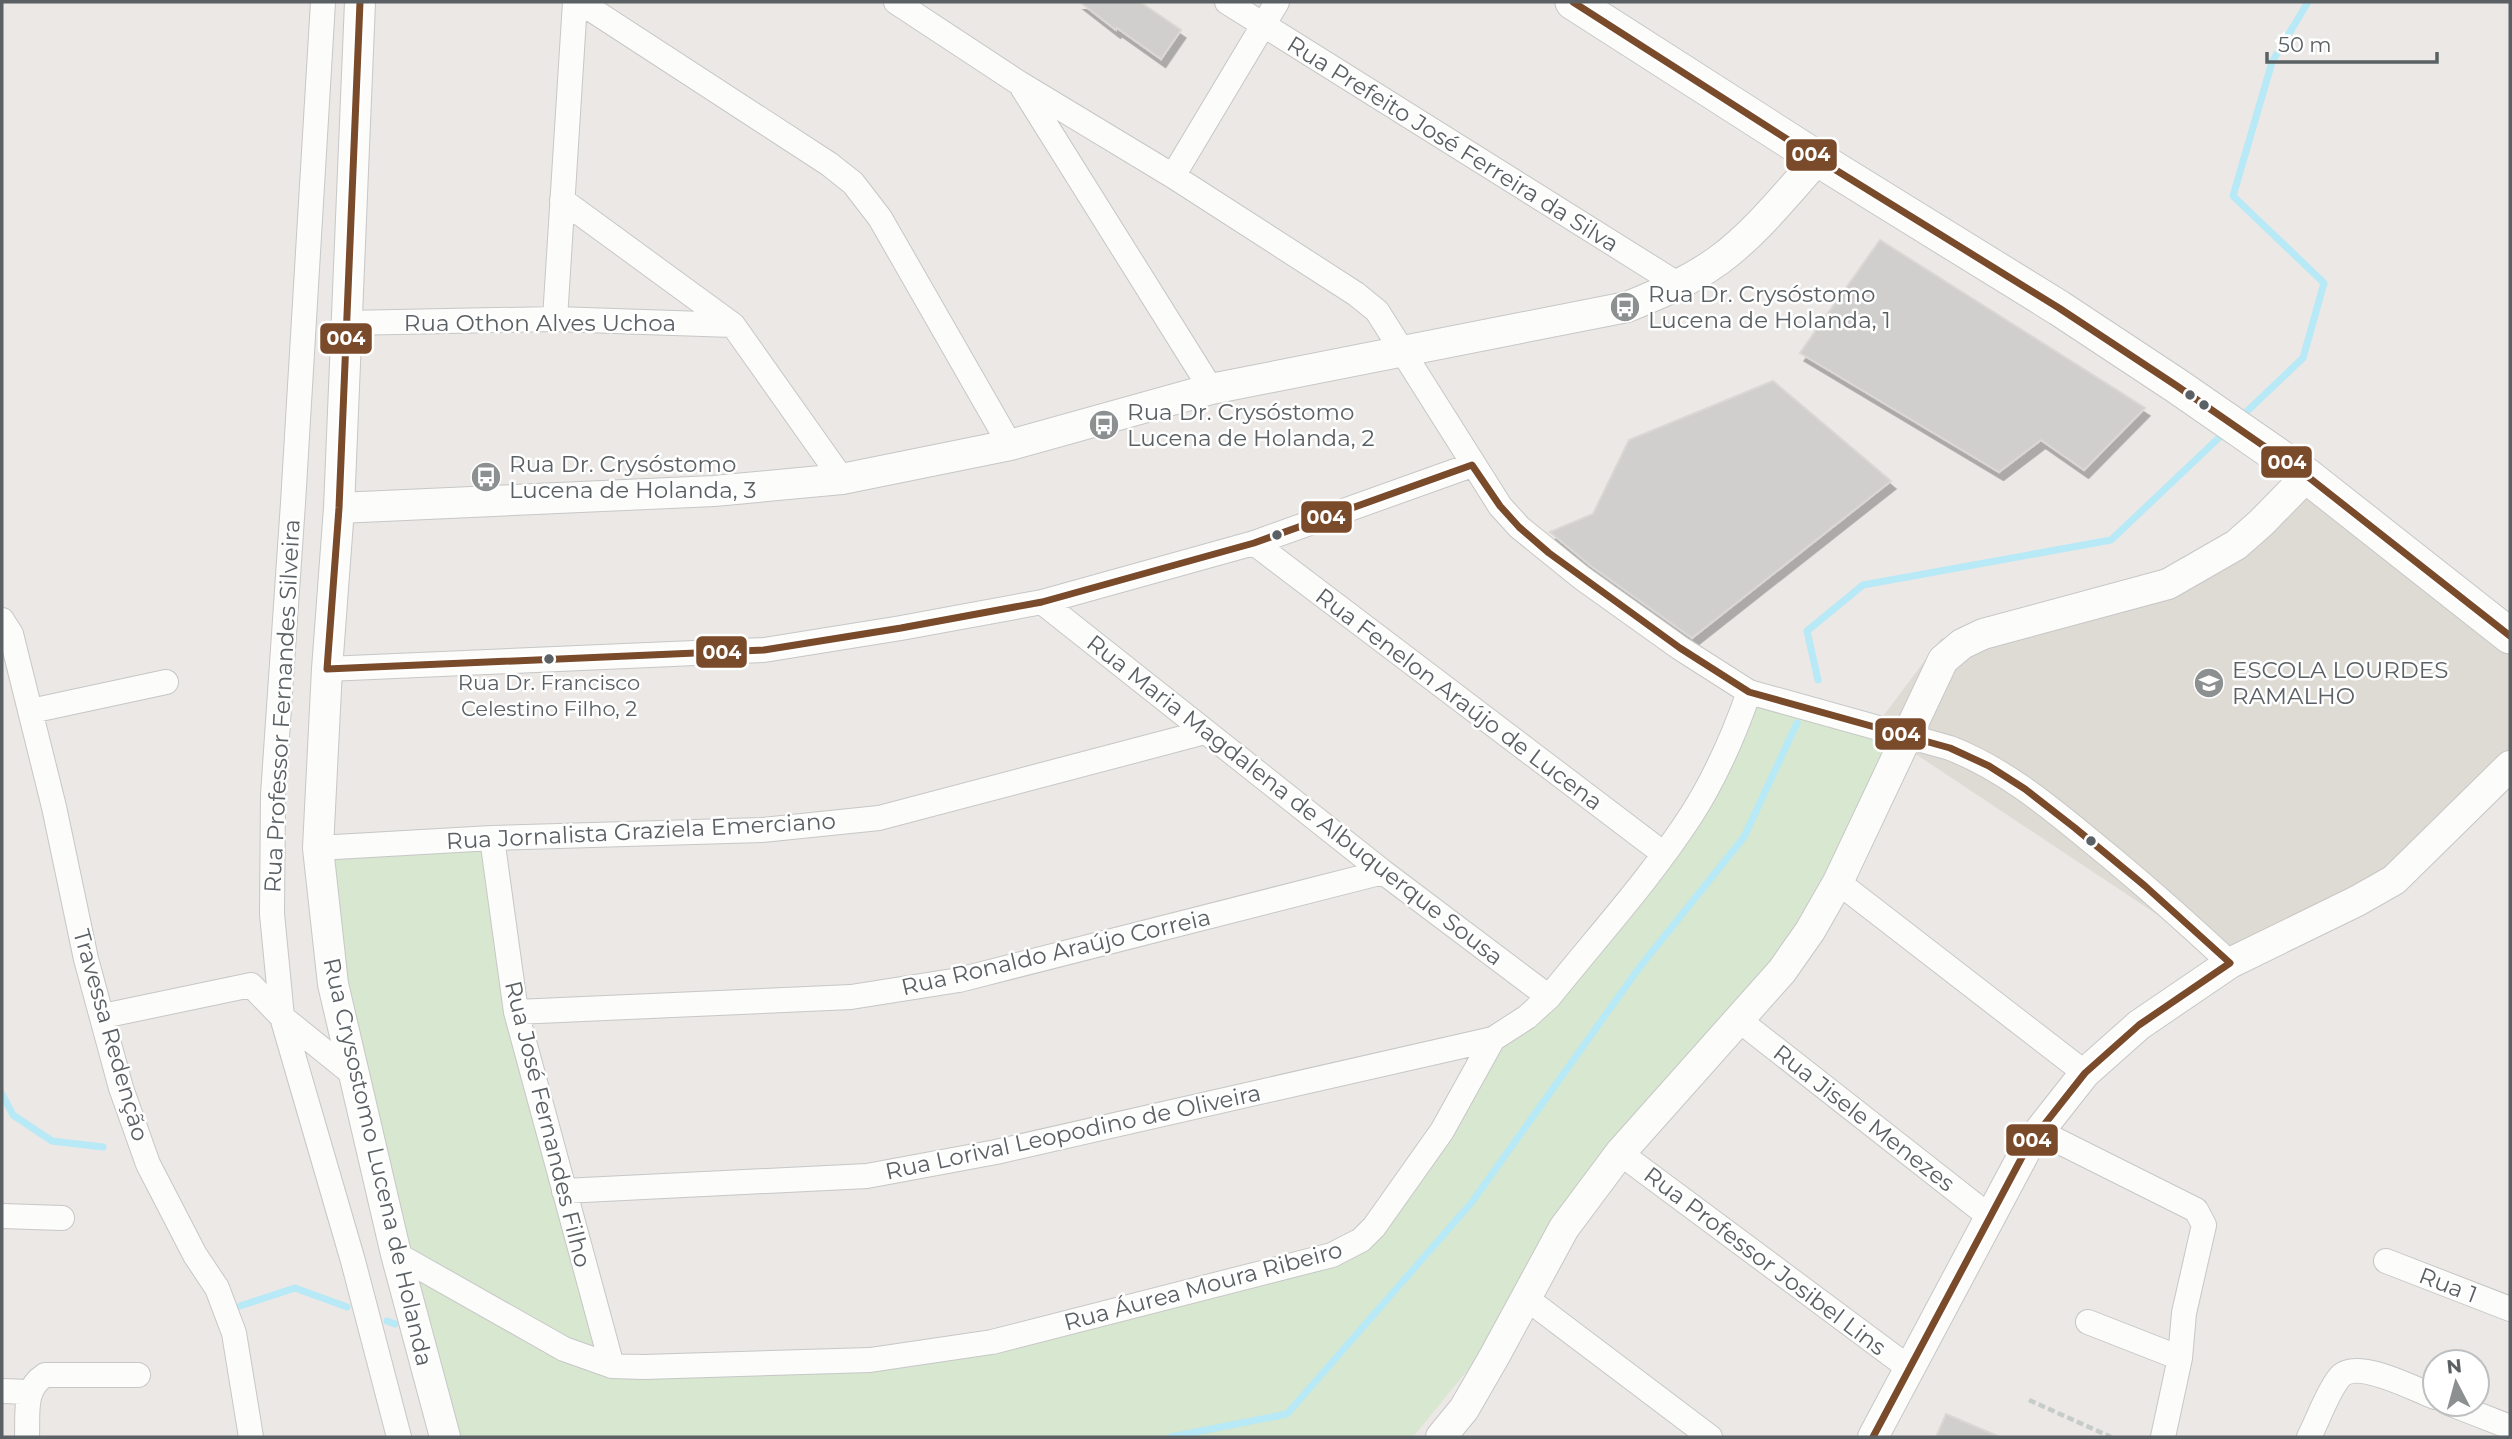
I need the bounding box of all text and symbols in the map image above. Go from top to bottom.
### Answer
scale bar [2267,21,2437,65]
street label: Rua Prefeito José Ferreira da Silva [1282,30,1624,258]
text: 50 m [2278,32,2332,57]
line badge: 004 [1785,138,1838,172]
text: 004 [1792,143,1830,166]
place label: Rua Dr. Crysóstomo Lucena de Holanda, 1 [1648,280,1891,334]
bus stop icon: Rua Dr. Crysóstomo Lucena de Holanda, 1 [1608,290,1642,324]
street label: Rua Othon Alves Uchoa [404,309,676,337]
line badge: 004 [319,322,373,355]
text: 004 [327,327,365,350]
unlabelled marker [2183,388,2197,402]
place label: Rua Dr. Crysóstomo Lucena de Holanda, 2 [1127,398,1375,452]
unlabelled marker [2197,398,2211,412]
bus stop icon: Rua Dr. Crysóstomo Lucena de Holanda, 2 [1087,408,1121,442]
line badge: 004 [2260,445,2313,479]
place label: Rua Dr. Crysóstomo Lucena de Holanda, 3 [509,450,757,504]
text: 004 [2268,451,2306,474]
bus stop icon: Rua Dr. Crysóstomo Lucena de Holanda, 3 [469,460,503,494]
line badge: 004 [1300,500,1353,534]
text: 004 [1307,506,1345,529]
street label: Rua Professor Fernandes Silveira [258,519,306,893]
unlabelled marker [1270,528,1284,542]
street label: Rua Fenelon Araújo de Lucena [1310,582,1608,816]
street label: Rua Maria Magdalena de Albuquerque Sousa [1081,629,1509,971]
line badge: 004 [695,635,748,669]
text: 004 [703,641,741,664]
marker: Rua Dr. Francisco Celestino Filho, 2 [542,652,556,666]
place label: ESCOLA LOURDES RAMALHO [2232,656,2448,710]
school or university icon: ESCOLA LOURDES RAMALHO [2192,666,2226,700]
place label: Rua Dr. Francisco Celestino Filho, 2 [458,670,640,721]
line badge: 004 [1874,717,1927,751]
text: 004 [1882,723,1920,746]
street label: Rua Jornalista Graziela Emerciano [445,807,837,855]
unlabelled marker [2084,834,2098,848]
street label: Rua Ronaldo Araújo Correia [899,903,1213,1001]
street label: Travessa Redenção [67,926,155,1144]
street label: Rua Crysostomo Lucena de Holanda [317,955,439,1369]
street label: Rua José Fernandes Filho [499,978,597,1270]
street label: Rua Jisele Menezes [1768,1038,1960,1198]
street label: Rua Lorival Leopodino de Oliveira [883,1078,1263,1186]
line badge: 004 [2005,1123,2059,1157]
text: 004 [2013,1129,2051,1152]
street label: Rua Professor Josibel Lins [1638,1161,1892,1361]
street label: Rua Áurea Moura Ribeiro [1061,1235,1345,1337]
street label: Rua 1 [2415,1261,2481,1309]
north arrow [2421,1348,2491,1418]
text: N [2445,1354,2463,1379]

